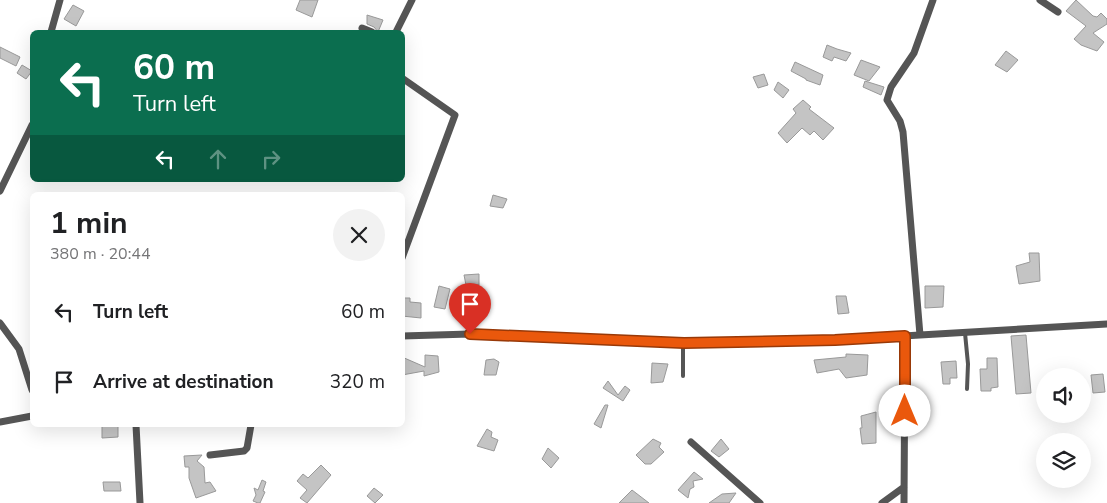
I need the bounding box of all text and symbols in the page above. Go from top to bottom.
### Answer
text: 60 m [133,44,215,91]
icon: left [50,50,115,115]
text: Turn left [133,89,216,119]
icon: left [151,145,179,173]
icon: ahead [204,145,232,173]
icon: right [257,145,285,173]
text: 1 min [50,203,128,244]
button: close [333,209,385,261]
text: 380 m · 20:44 [50,243,151,265]
pin [449,283,491,334]
icon: arrive [456,290,484,318]
icon: left [50,298,78,326]
text: Turn left [93,299,168,325]
text: 60 m [341,299,385,325]
icon: arrive [50,368,78,396]
map controls [1036,368,1091,488]
button: sound [1036,368,1091,423]
text: Arrive at destination [93,369,274,395]
text: 320 m [330,369,385,395]
position arrow [878,384,930,436]
button: layers [1036,433,1091,488]

